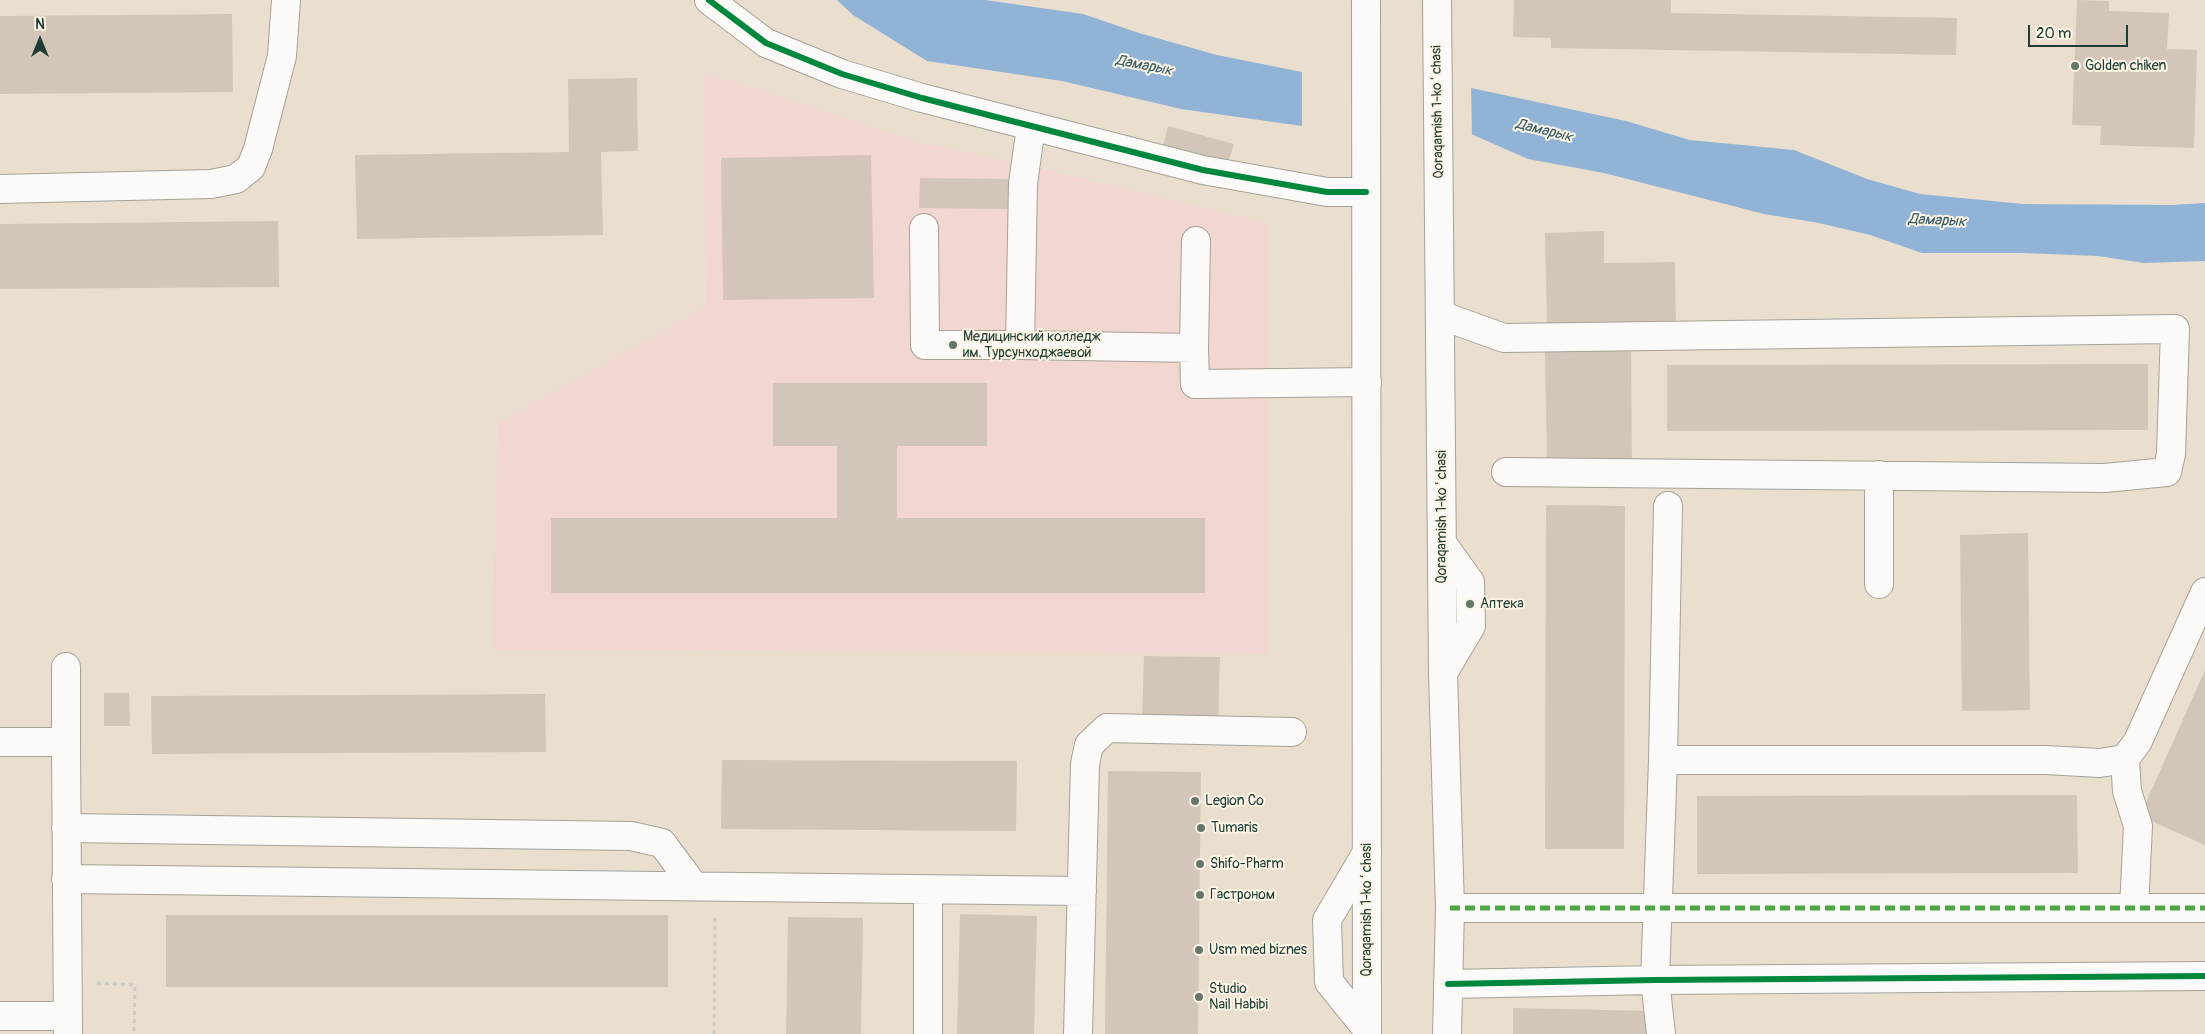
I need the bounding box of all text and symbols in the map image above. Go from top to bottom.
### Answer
north arrow [15,15,65,65]
scale bar [2030,15,2130,47]
text: N [35,16,45,33]
text: 20 m [2036,24,2071,43]
street label: Qoraqamish 1-koʻchasi [1428,45,1448,179]
water label: Дамарык [1114,52,1174,80]
place label: Golden chiken [2085,58,2166,74]
marker: Golden chiken [2069,60,2081,72]
water label: Дамарык [1514,115,1574,147]
water label: Дамарык [1908,211,1966,231]
place label: Медицинский колледж им. Турсунходжаевой [963,329,1101,362]
marker: Медицинский колледж им. Турсунходжаевой [947,339,959,351]
street label: Qoraqamish 1-koʻchasi [1434,450,1450,584]
place label: Аптека [1480,596,1524,612]
marker: Аптека [1464,598,1476,610]
place label: Legion Co [1205,793,1264,809]
marker: Legion Co [1189,795,1201,807]
place label: Tumaris [1211,820,1258,836]
marker: Tumaris [1195,822,1207,834]
street label: Qoraqamish 1-koʻchasi [1359,843,1375,977]
place label: Shifo-Pharm [1210,856,1284,872]
marker: Shifo-Pharm [1194,858,1206,870]
place label: Гастроном [1210,887,1275,903]
marker: Гастроном [1194,889,1206,901]
place label: Usm med biznes [1209,942,1307,958]
marker: Usm med biznes [1193,944,1205,956]
place label: Studio Nail Habibi [1209,981,1268,1014]
marker: Studio Nail Habibi [1193,991,1205,1003]

